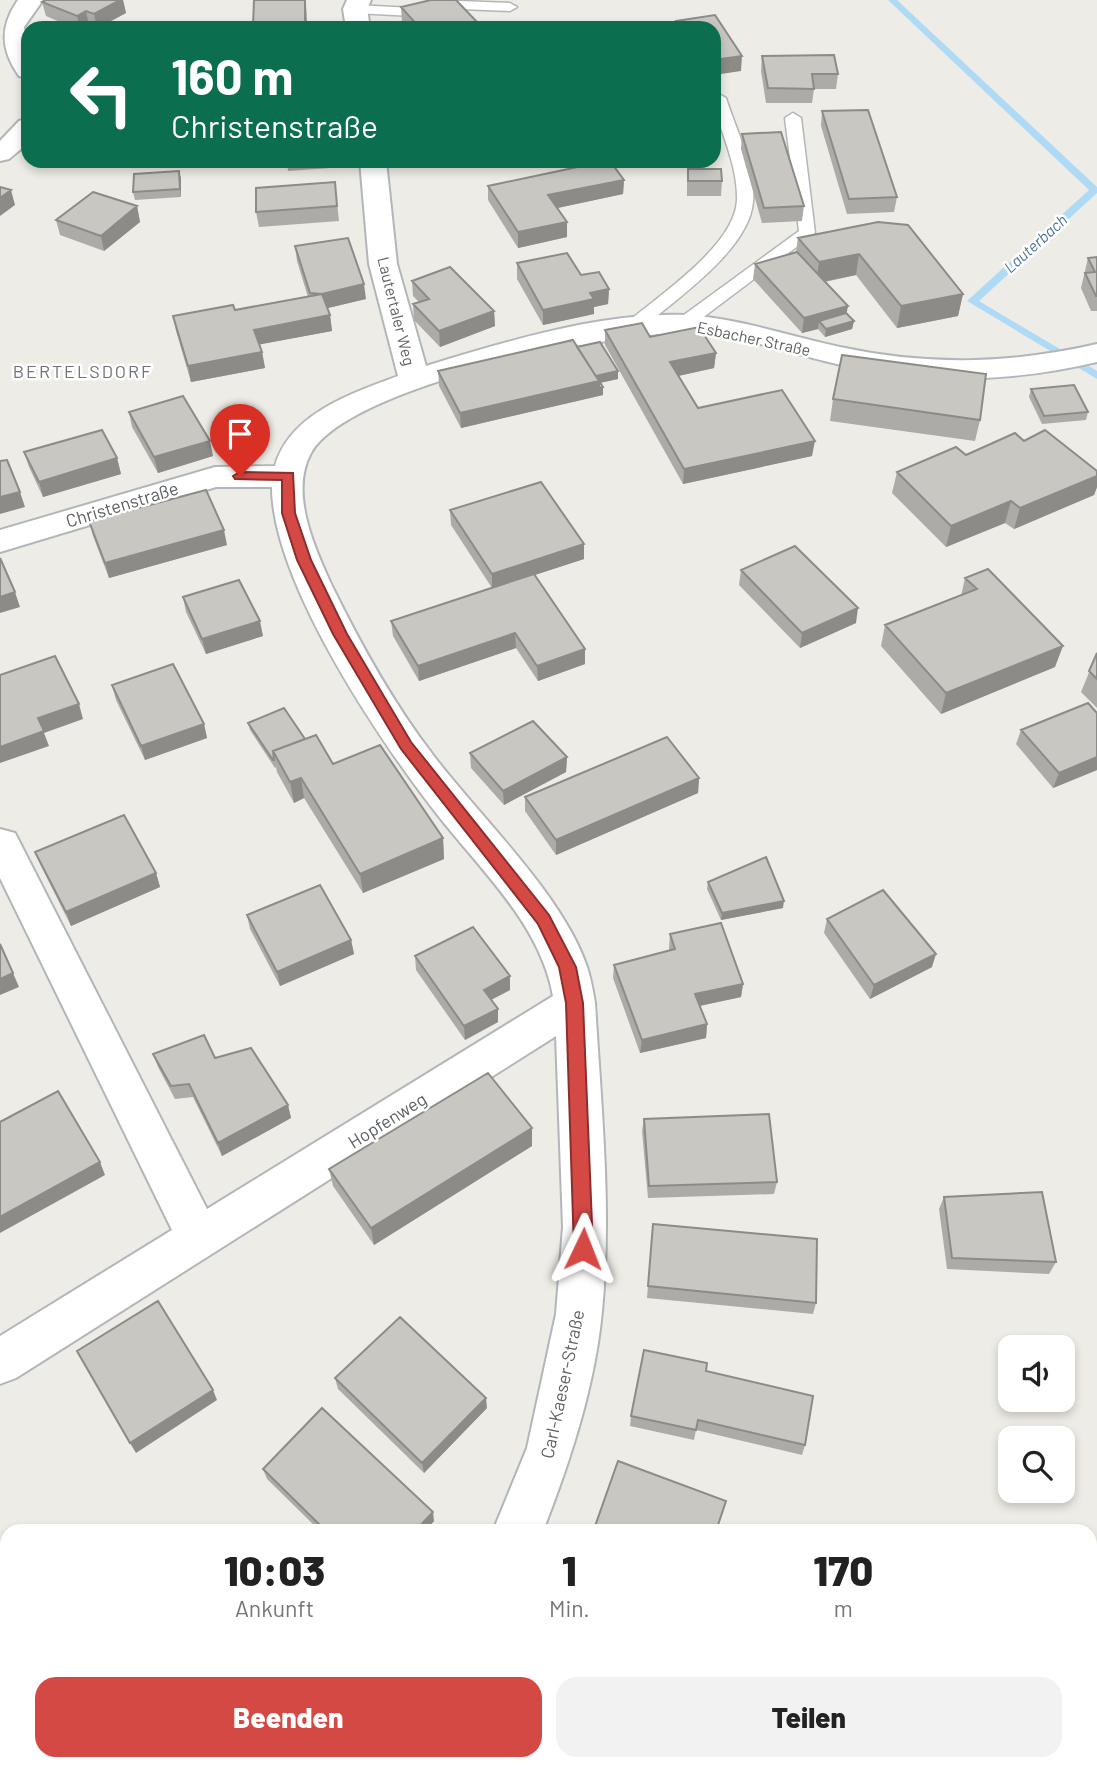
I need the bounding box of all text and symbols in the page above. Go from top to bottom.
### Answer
text: 160 m [171,46,293,105]
icon: left [56,49,147,140]
text: Christenstraße [171,106,378,144]
water label: Lauterbach [1000,210,1070,276]
street label: Lautertaler Weg [374,255,420,367]
street label: Esbacher Straße [696,317,812,359]
district label: BERTELSDORF [13,360,153,382]
pin [210,404,270,476]
icon: arrive [221,415,259,453]
street label: Christenstraße [63,476,181,532]
street label: Hopfenweg [344,1087,430,1153]
position arrow [546,1212,620,1286]
street label: Carl-Kaeser-Straße [535,1308,589,1460]
map controls [998,1335,1075,1503]
button: sound [998,1335,1075,1412]
button: search [998,1426,1075,1503]
text: 10:03 [224,1544,325,1594]
text: 1 [562,1544,577,1594]
text: 170 [813,1544,873,1594]
text: Ankunft [235,1594,314,1622]
text: Min. [549,1594,590,1622]
text: m [834,1594,853,1622]
button: Beenden [35,1677,542,1757]
button: Teilen [556,1677,1062,1757]

